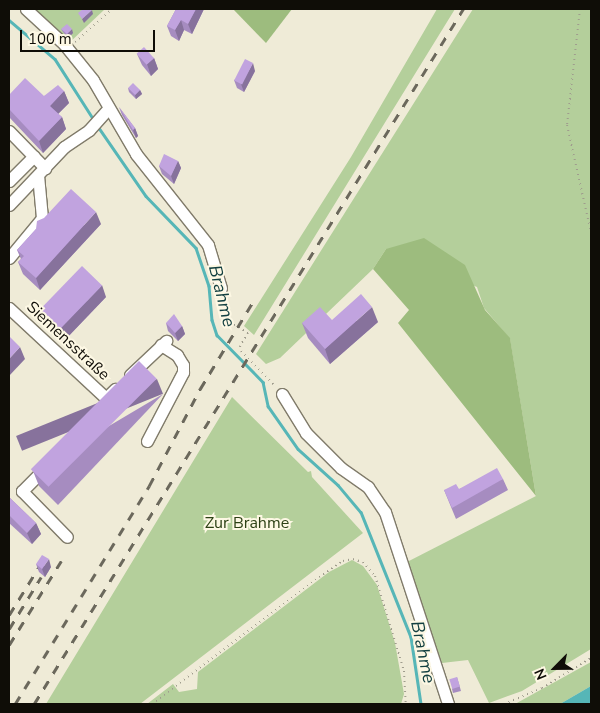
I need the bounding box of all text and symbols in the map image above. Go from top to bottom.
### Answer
scale bar [22,20,158,52]
text: 100 m [28,29,72,49]
water label: Brahme [204,263,240,329]
street label: Siemensstraße [22,298,114,384]
park label: Zur Brahme [205,513,289,533]
water label: Brahme [406,619,440,685]
north arrow [530,643,580,693]
text: N [530,666,552,683]

